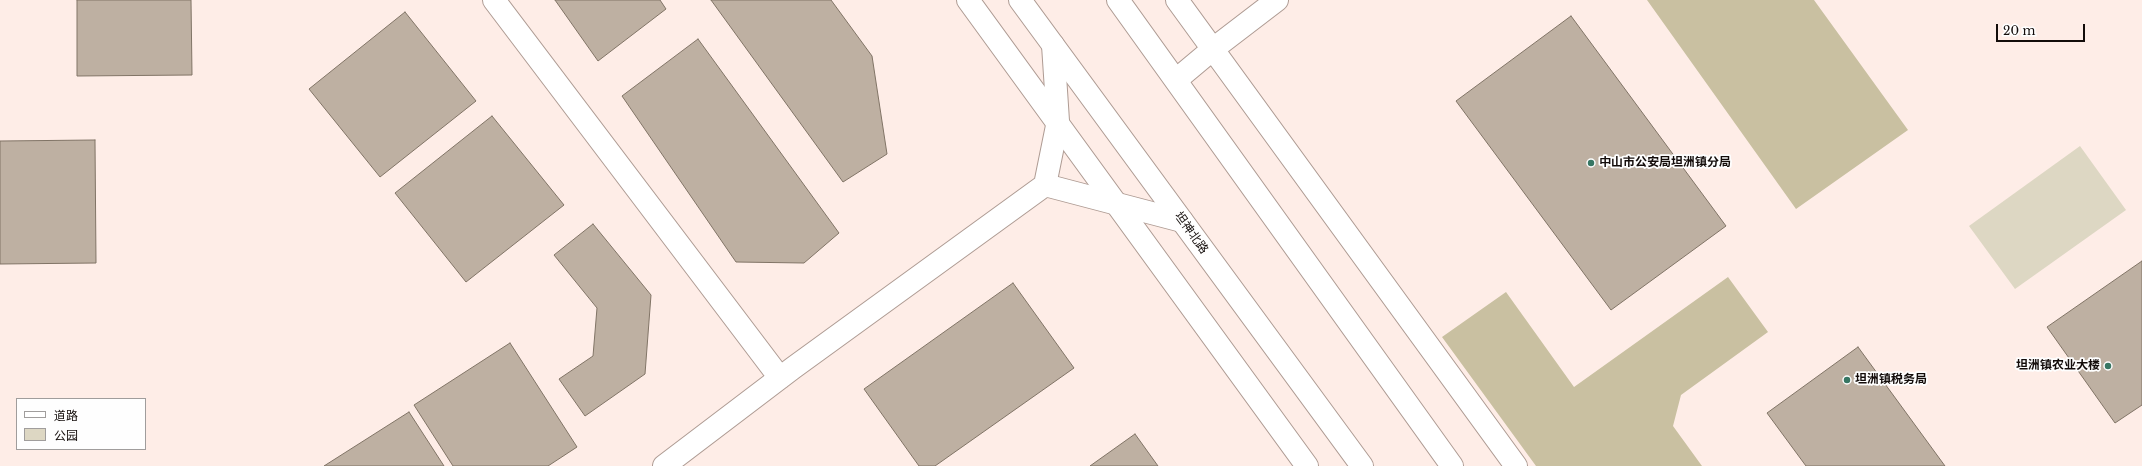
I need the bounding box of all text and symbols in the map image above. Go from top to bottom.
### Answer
scale bar [1998,16,2087,42]
text: 20 m [2003,23,2035,38]
place label: 中山市公安局坦洲镇分局 [1599,156,1731,170]
marker: 中山市公安局坦洲镇分局 [1586,158,1596,168]
street label: 坦神北路 [1171,209,1211,257]
place label: 坦洲镇农业大楼 [2016,359,2100,373]
marker: 坦洲镇农业大楼 [2103,361,2113,371]
place label: 坦洲镇税务局 [1855,373,1927,387]
marker: 坦洲镇税务局 [1842,375,1852,385]
legend [16,398,146,450]
text: 道路 [54,408,78,423]
text: 公园 [54,428,78,443]

